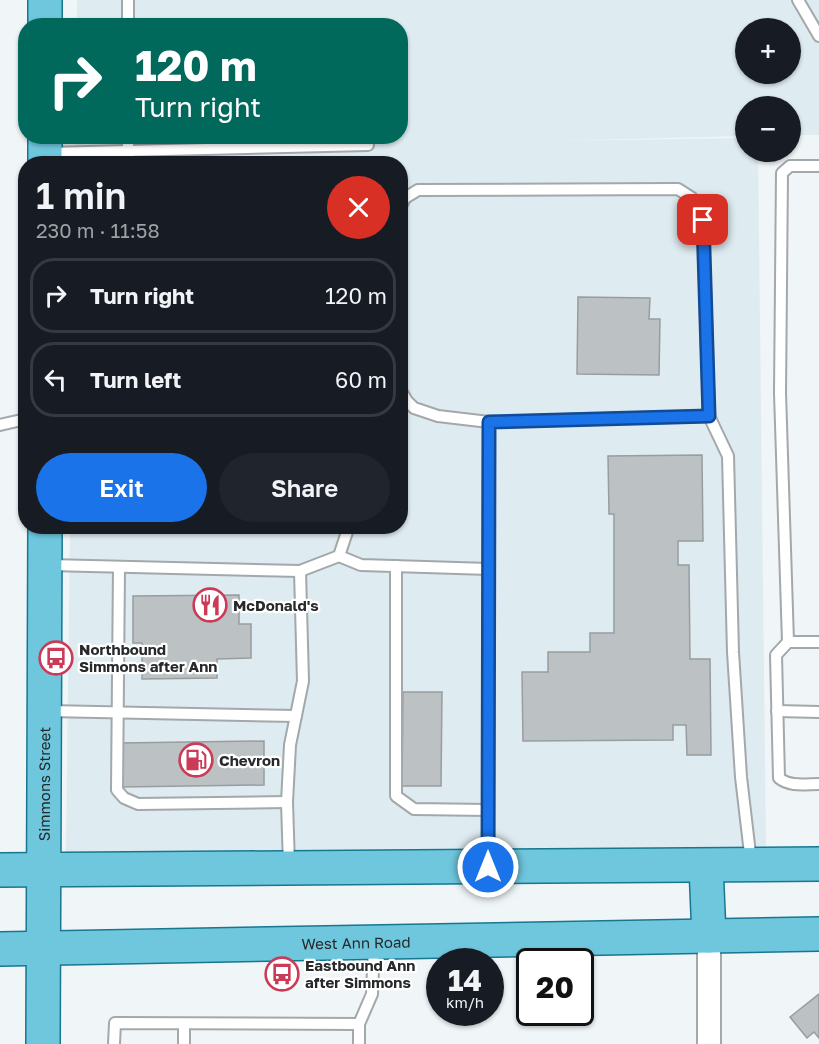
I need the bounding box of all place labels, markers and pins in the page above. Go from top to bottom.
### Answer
pin [677,194,728,245]
restaurant icon: McDonald's [192,587,228,623]
place label: McDonald's [233,596,319,614]
bus stop icon: Northbound Simmons after Ann [38,640,74,676]
place label: Northbound Simmons after Ann [79,640,217,675]
fuel station icon: Chevron [178,742,214,778]
place label: Chevron [219,751,280,769]
bus stop icon: Eastbound Ann after Simmons [264,956,300,992]
place label: Eastbound Ann after Simmons [305,956,415,991]

